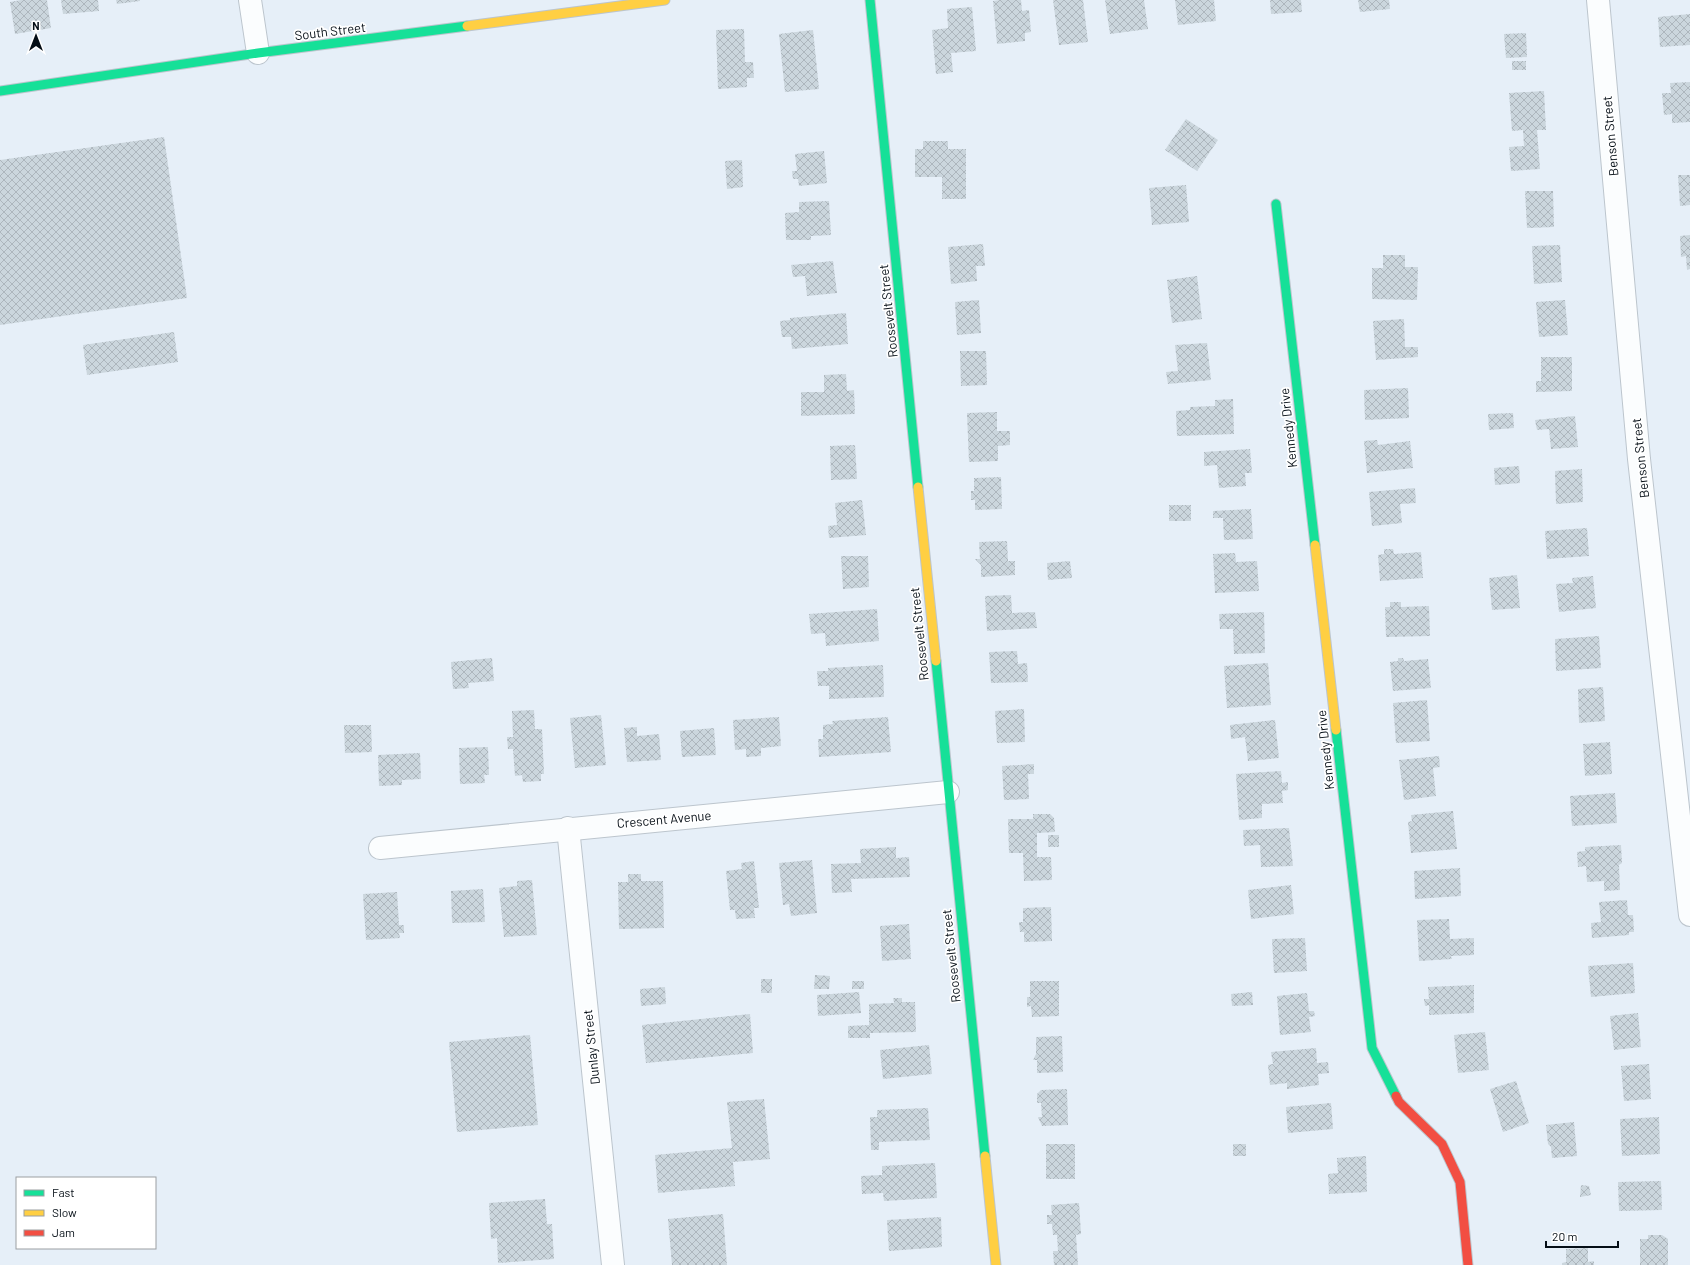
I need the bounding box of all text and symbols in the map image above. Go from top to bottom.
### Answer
north arrow [16,16,56,56]
text: N [32,19,40,32]
street label: South Street [294,19,366,43]
street label: Benson Street [1599,95,1621,177]
street label: Roosevelt Street [875,264,901,358]
street label: Kennedy Drive [1276,387,1300,469]
street label: Benson Street [1628,417,1652,499]
street label: Roosevelt Street [906,587,932,681]
street label: Kennedy Drive [1313,709,1337,791]
street label: Crescent Avenue [616,807,712,831]
street label: Roosevelt Street [938,909,964,1003]
street label: Dunlay Street [579,1009,603,1085]
legend [16,1177,156,1249]
text: Fast [52,1185,75,1199]
text: Slow [52,1205,77,1219]
scale bar [1546,1223,1618,1249]
text: Jam [52,1225,75,1239]
text: 20 m [1552,1229,1578,1243]

